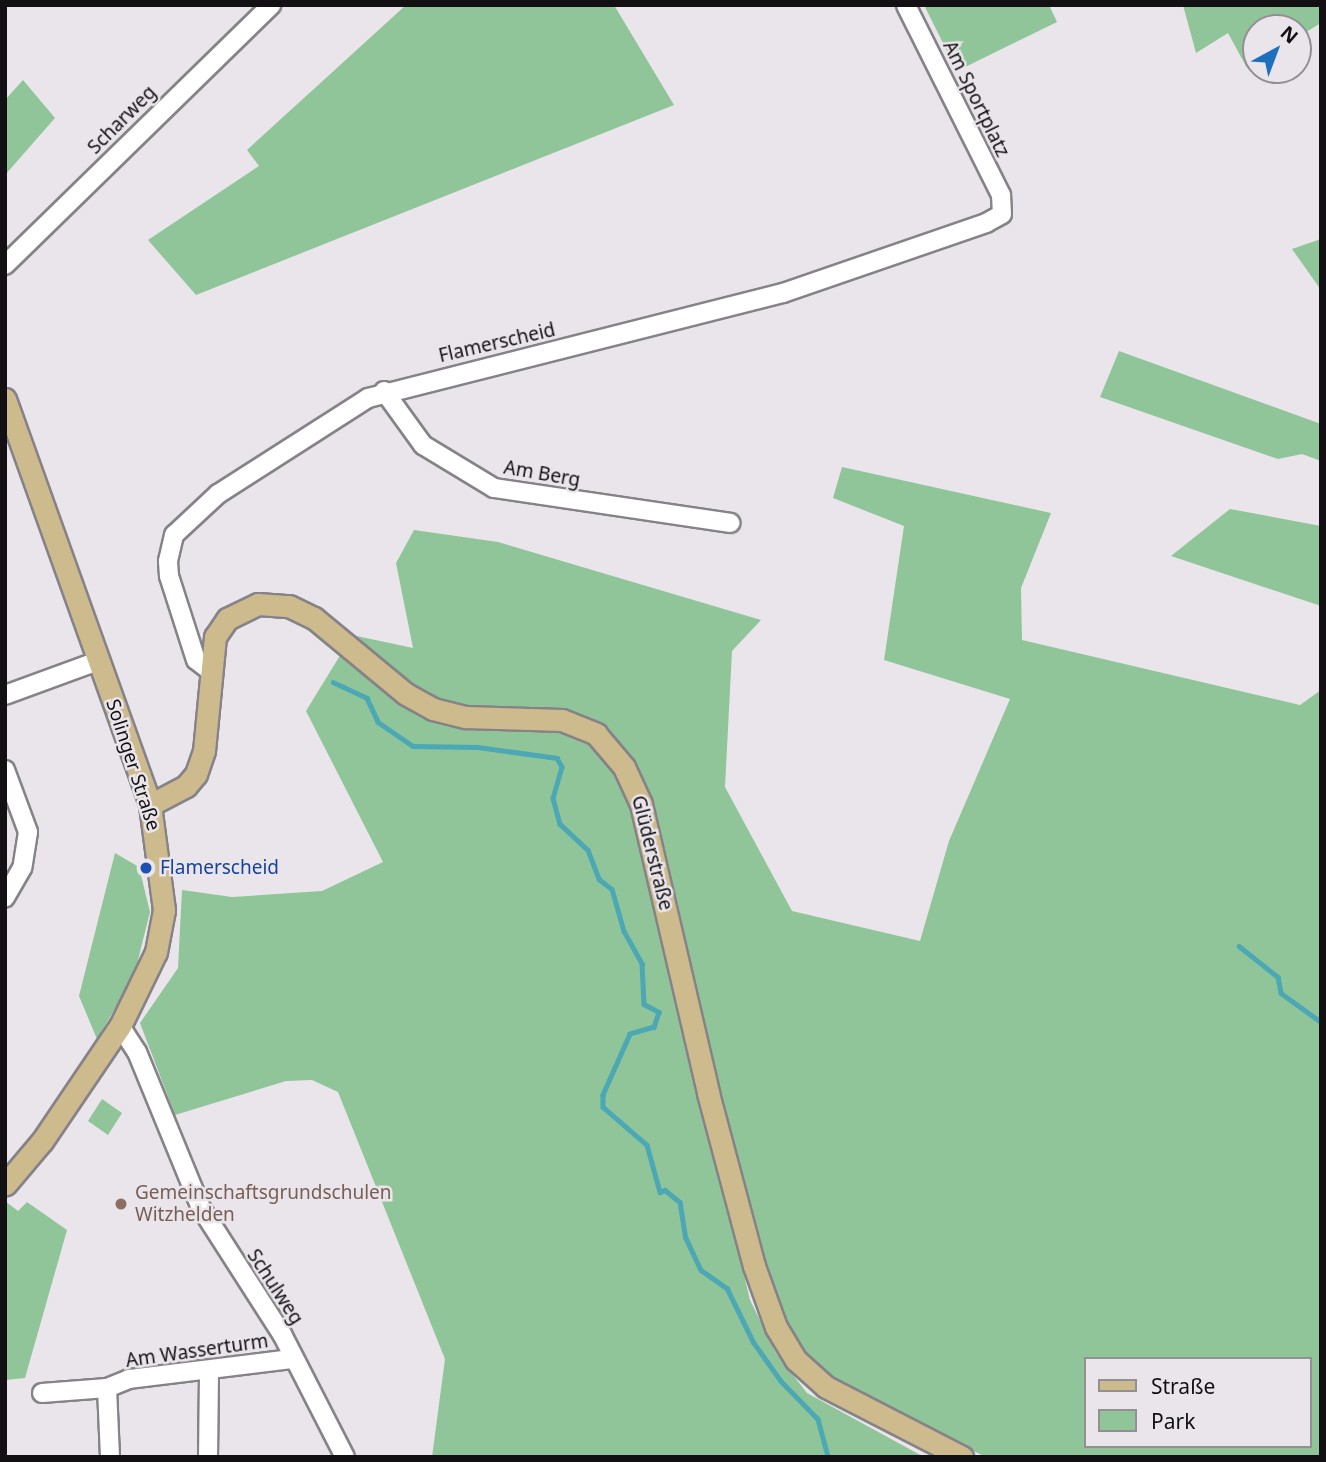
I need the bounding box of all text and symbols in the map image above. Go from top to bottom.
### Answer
north arrow [1242,14,1312,84]
text: N [1275,20,1304,50]
street label: Am Sportplatz [938,37,1014,161]
street label: Scharweg [83,81,161,159]
street label: Flamerscheid [436,319,558,367]
street label: Am Berg [502,456,582,492]
street label: Solinger Straße [101,696,165,834]
street label: Glüderstraße [627,793,677,913]
place label: Flamerscheid [160,857,279,879]
marker: Flamerscheid [138,860,154,876]
place label: Gemeinschaftsgrundschulen Witzhelden [135,1182,392,1226]
marker: Gemeinschaftsgrundschulen Witzhelden [113,1196,129,1212]
street label: Schulweg [242,1245,308,1329]
street label: Am Wasserturm [124,1330,270,1372]
legend [1084,1357,1312,1448]
text: Straße [1151,1372,1215,1400]
text: Park [1151,1407,1195,1435]

